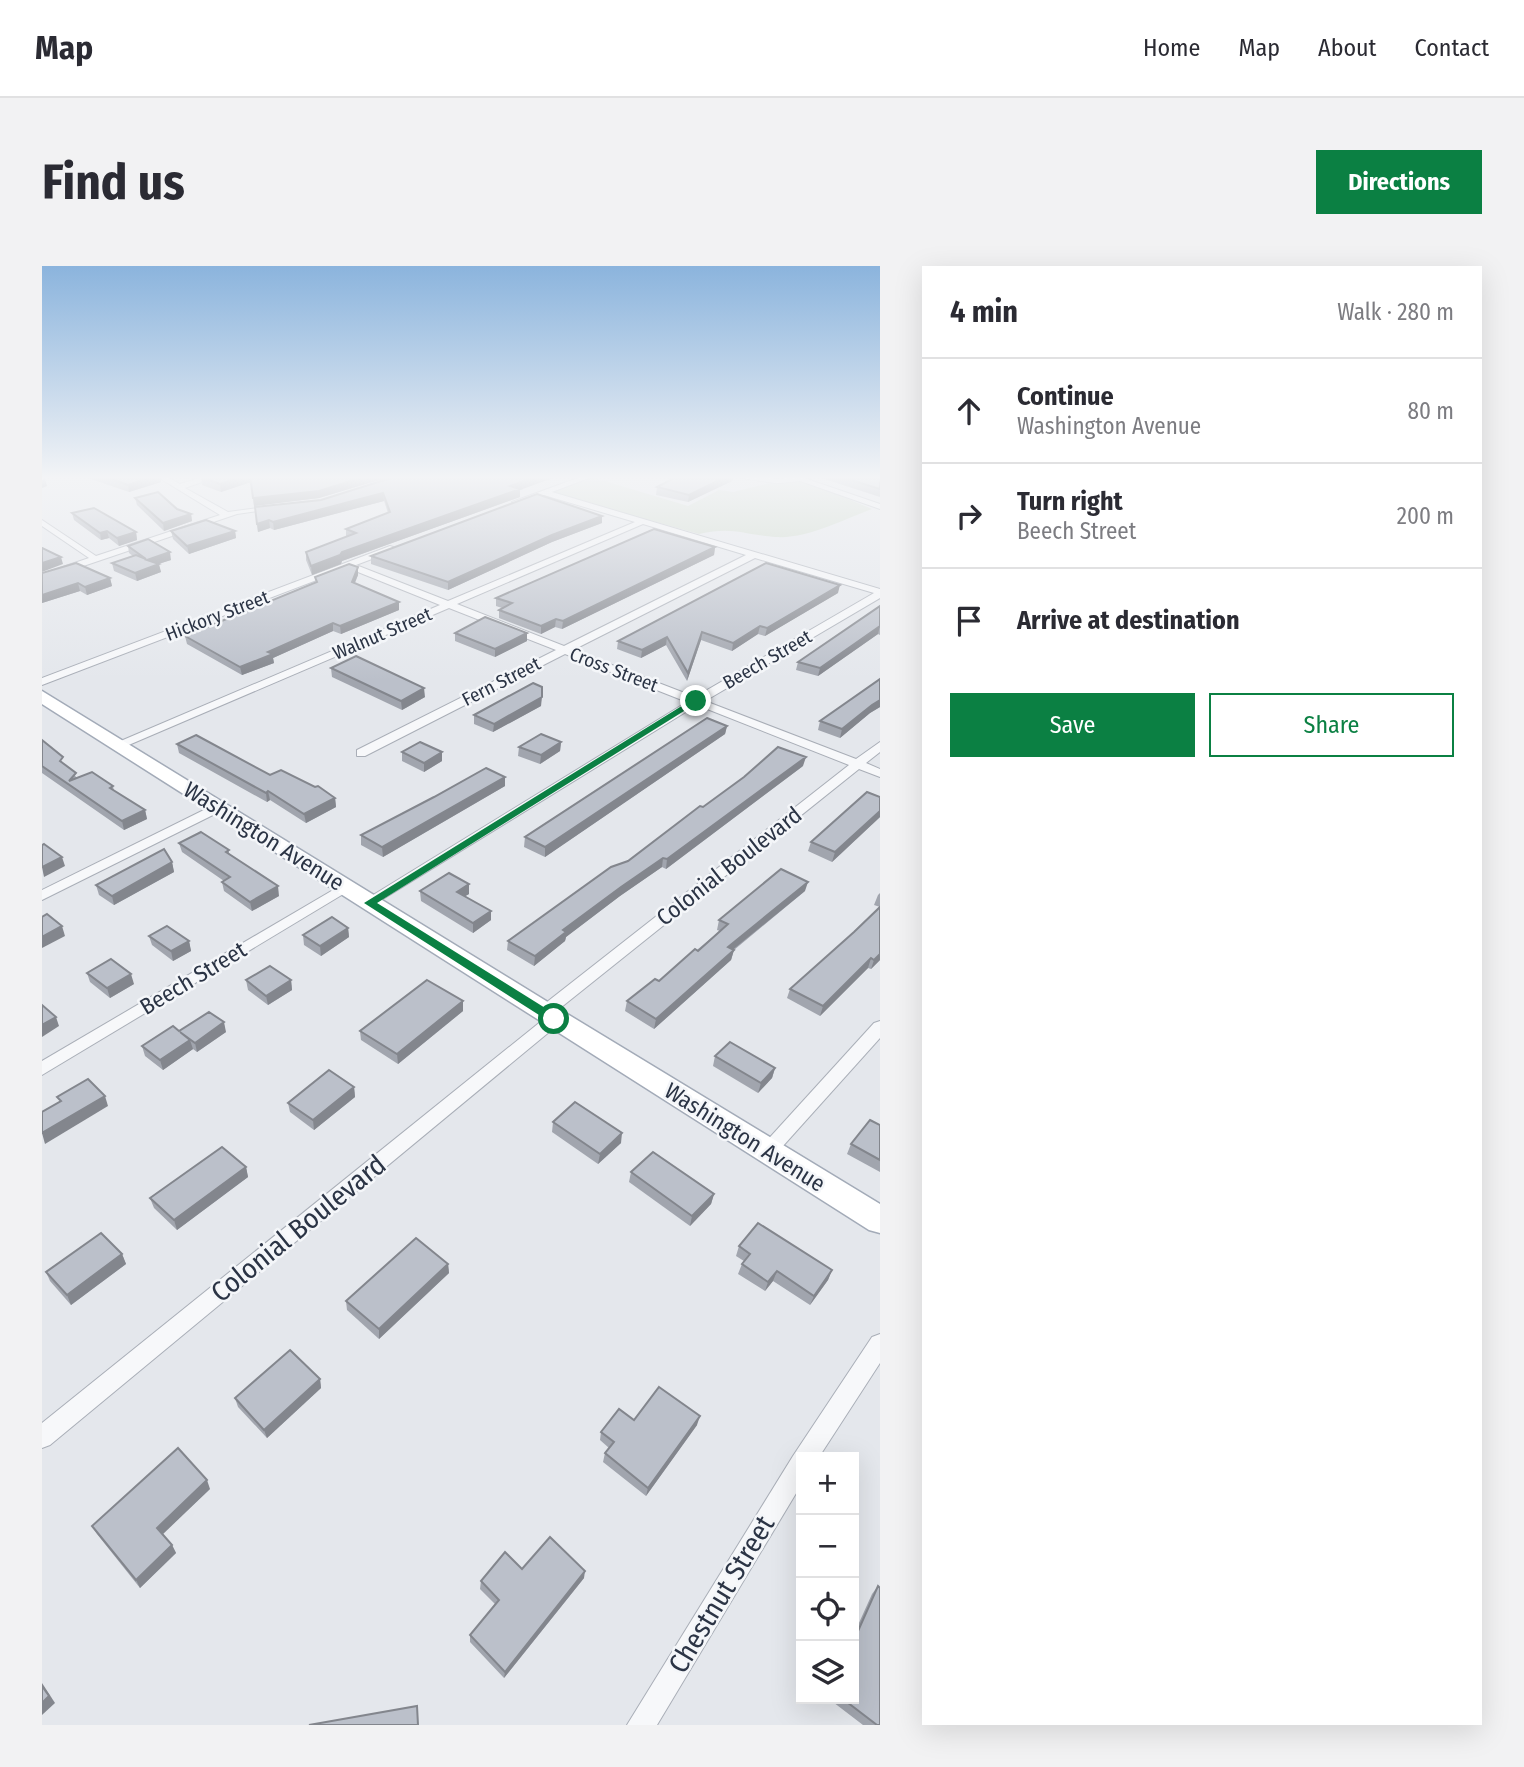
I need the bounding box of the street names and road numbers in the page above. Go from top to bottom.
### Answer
street label: Hickory Street [162,585,273,646]
street label: Walnut Street [329,602,436,665]
street label: Beech Street [719,624,816,694]
street label: Cross Street [566,642,662,697]
street label: Fern Street [458,652,545,711]
street label: Washington Avenue [178,775,350,897]
street label: Colonial Boulevard [651,801,807,931]
street label: Beech Street [135,935,252,1021]
street label: Washington Avenue [659,1076,831,1198]
street label: Colonial Boulevard [204,1148,392,1309]
street label: Chestnut Street [662,1509,782,1679]

